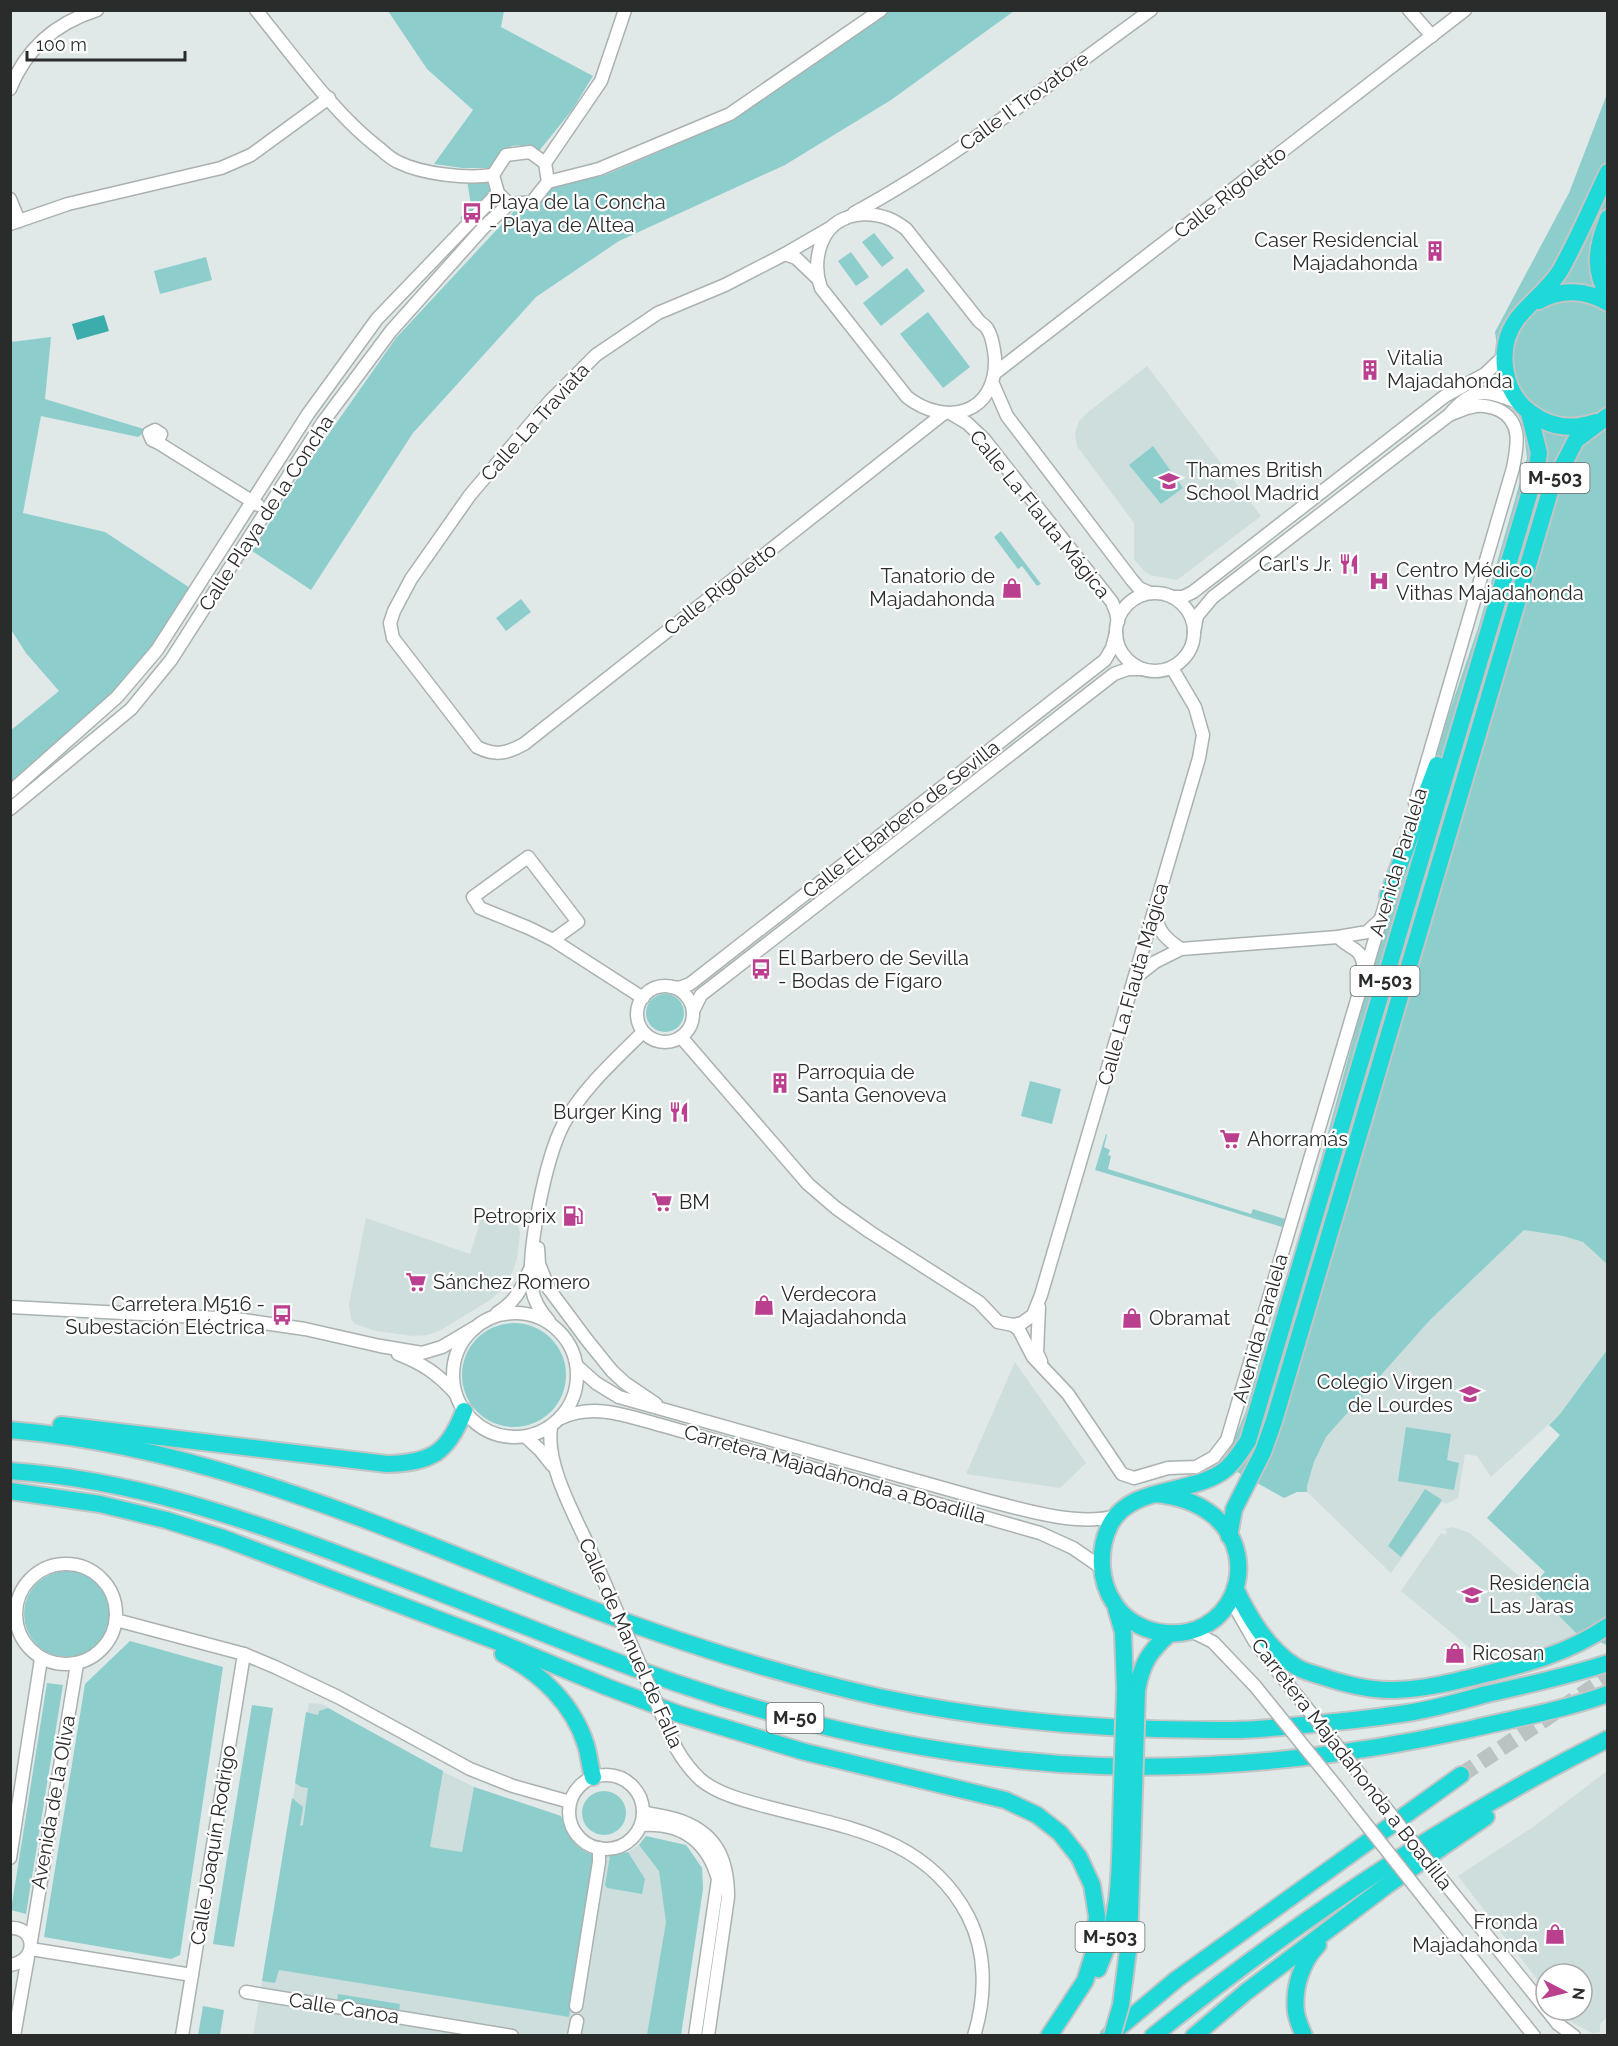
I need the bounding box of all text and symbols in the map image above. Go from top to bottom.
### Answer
scale bar [27,24,184,62]
text: 100 m [36,34,87,55]
street label: Calle Il Trovatore [955,46,1093,156]
street label: Calle Rigoletto [1169,141,1291,243]
place label: Playa de la Concha - Playa de Altea [489,190,666,237]
bus stop icon: Playa de la Concha - Playa de Altea [460,201,484,225]
place label: Caser Residencial Majadahonda [1254,228,1419,275]
building icon: Caser Residencial Majadahonda [1423,239,1447,263]
place label: Vitalia Majadahonda [1387,346,1513,393]
street label: Calle La Traviata [476,358,594,486]
building icon: Vitalia Majadahonda [1358,358,1382,382]
street label: Calle Playa de la Concha [194,410,338,616]
street label: Calle La Flauta Mágica [965,425,1115,603]
place label: Thames British School Madrid [1186,458,1323,505]
road number: M-503 [1520,463,1590,493]
school or university icon: Thames British School Madrid [1157,469,1181,493]
street label: Calle Rigoletto [659,538,781,640]
place label: Carl's Jr. [1259,552,1332,576]
restaurant icon: Carl's Jr. [1337,552,1361,576]
place label: Centro Médico Vithas Majadahonda [1396,558,1584,605]
place label: Tanatorio de Majadahonda [869,564,995,611]
hospital icon: Centro Médico Vithas Majadahonda [1367,569,1391,593]
shop icon: Tanatorio de Majadahonda [1000,576,1024,600]
street label: Calle El Barbero de Sevilla [798,735,1004,903]
street label: Avenida Paralela [1364,785,1432,939]
street label: Calle La Flauta Mágica [1093,880,1173,1088]
place label: El Barbero de Sevilla - Bodas de Fígaro [778,946,969,993]
bus stop icon: El Barbero de Sevilla - Bodas de Fígaro [749,957,773,981]
road number: M-503 [1350,966,1420,996]
place label: Parroquia de Santa Genoveva [797,1060,947,1107]
building icon: Parroquia de Santa Genoveva [768,1071,792,1095]
place label: Burger King [553,1100,662,1124]
restaurant icon: Burger King [667,1100,691,1124]
supermarket icon: Ahorramás [1218,1127,1242,1151]
place label: Ahorramás [1247,1127,1348,1151]
supermarket icon: BM [650,1190,674,1214]
place label: BM [679,1190,710,1214]
place label: Petroprix [473,1204,556,1228]
fuel station icon: Petroprix [561,1204,585,1228]
street label: Avenida Paralela [1227,1251,1293,1405]
supermarket icon: Sánchez Romero [404,1270,428,1294]
place label: Sánchez Romero [433,1270,590,1294]
place label: Verdecora Majadahonda [781,1282,907,1329]
place label: Carretera M516 - Subestación Eléctrica [65,1292,265,1339]
shop icon: Verdecora Majadahonda [752,1293,776,1317]
bus stop icon: Carretera M516 - Subestación Eléctrica [270,1303,294,1327]
shop icon: Obramat [1120,1306,1144,1330]
place label: Obramat [1149,1306,1230,1330]
place label: Colegio Virgen de Lourdes [1317,1370,1453,1417]
school or university icon: Colegio Virgen de Lourdes [1458,1382,1482,1406]
street label: Carretera Majadahonda a Boadilla [681,1419,989,1529]
street label: Calle de Manuel de Falla [574,1534,688,1752]
place label: Residencia Las Jaras [1489,1571,1590,1618]
school or university icon: Residencia Las Jaras [1460,1583,1484,1607]
street label: Carretera Majadahonda a Boadilla [1246,1633,1458,1895]
shop icon: Ricosan [1443,1641,1467,1665]
place label: Ricosan [1472,1641,1544,1665]
road number: M-50 [766,1703,824,1733]
street label: Avenida de la Oliva [26,1713,80,1891]
street label: Calle Joaquín Rodrigo [185,1743,241,1947]
place label: Fronda Majadahonda [1412,1910,1538,1957]
road number: M-503 [1076,1922,1144,1952]
shop icon: Fronda Majadahonda [1543,1922,1567,1946]
north arrow [1534,1962,1594,2022]
street label: Calle Canoa [287,1987,401,2029]
text: N [1568,1987,1589,2001]

